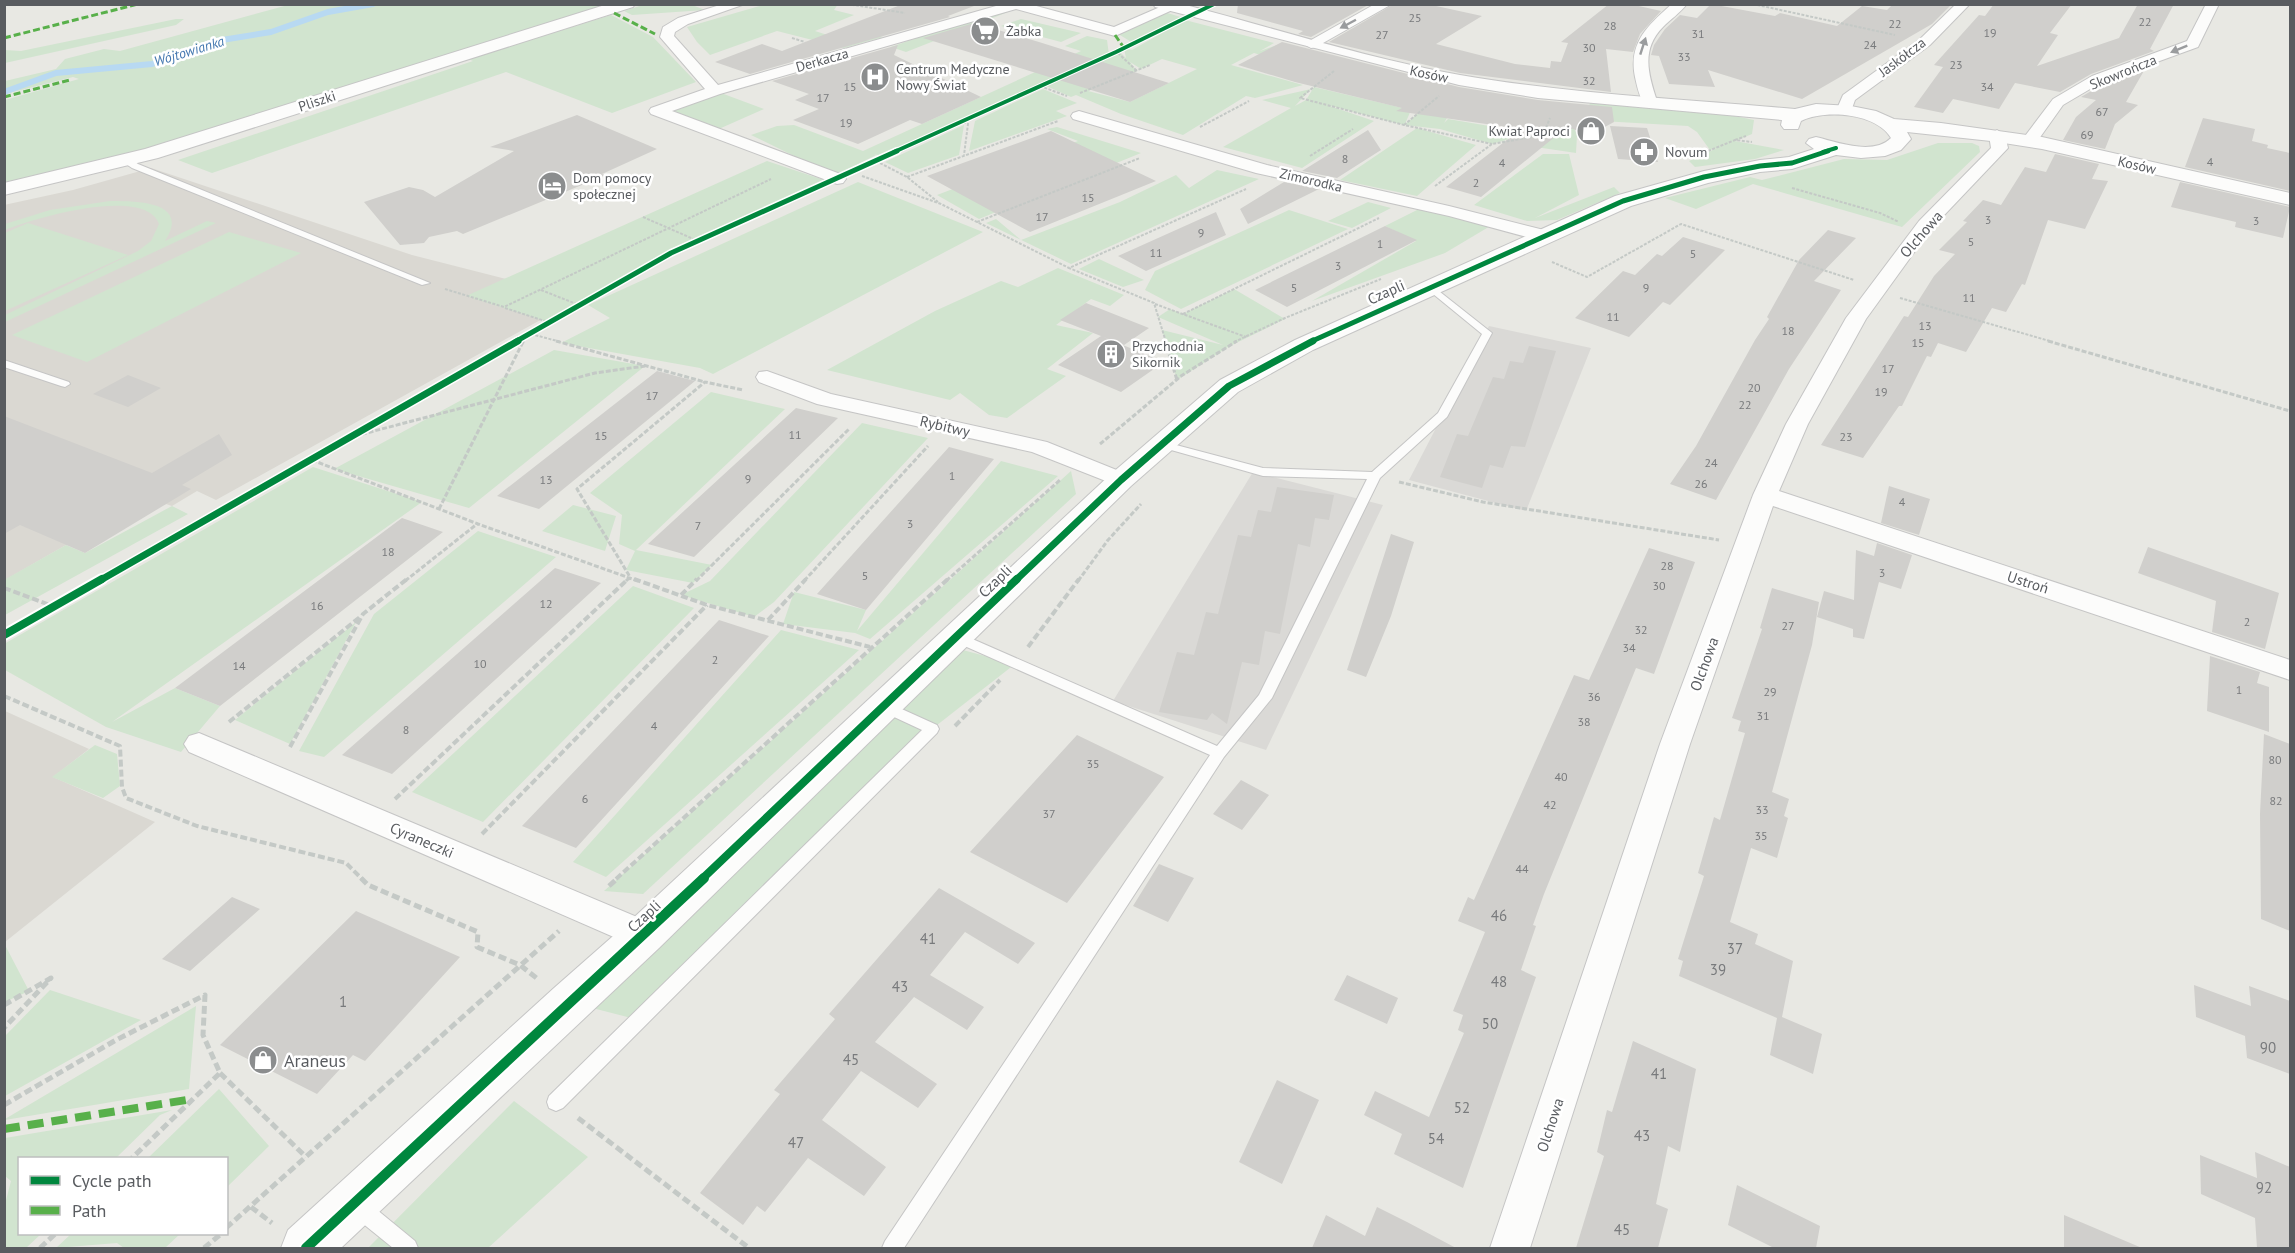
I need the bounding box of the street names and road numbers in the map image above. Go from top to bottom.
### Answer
street label: Jaskółcza [1874,33,1929,81]
street label: Derkacza [794,44,850,76]
street label: Skowrończa [2087,50,2159,94]
street label: Kosów [1408,61,1451,87]
street label: Pliszki [296,87,338,115]
street label: Kosów [2116,152,2159,178]
street label: Zimorodka [1278,164,1344,196]
street label: Olchowa [1895,207,1947,261]
street label: Czapli [1364,275,1408,309]
street label: Rybitwy [918,411,972,441]
street label: Czapli [974,561,1016,601]
street label: Ustroń [2005,566,2051,598]
street label: Olchowa [1686,634,1722,694]
street label: Cyraneczki [387,818,457,862]
street label: Czapli [623,896,665,936]
street label: Olchowa [1532,1095,1568,1155]

